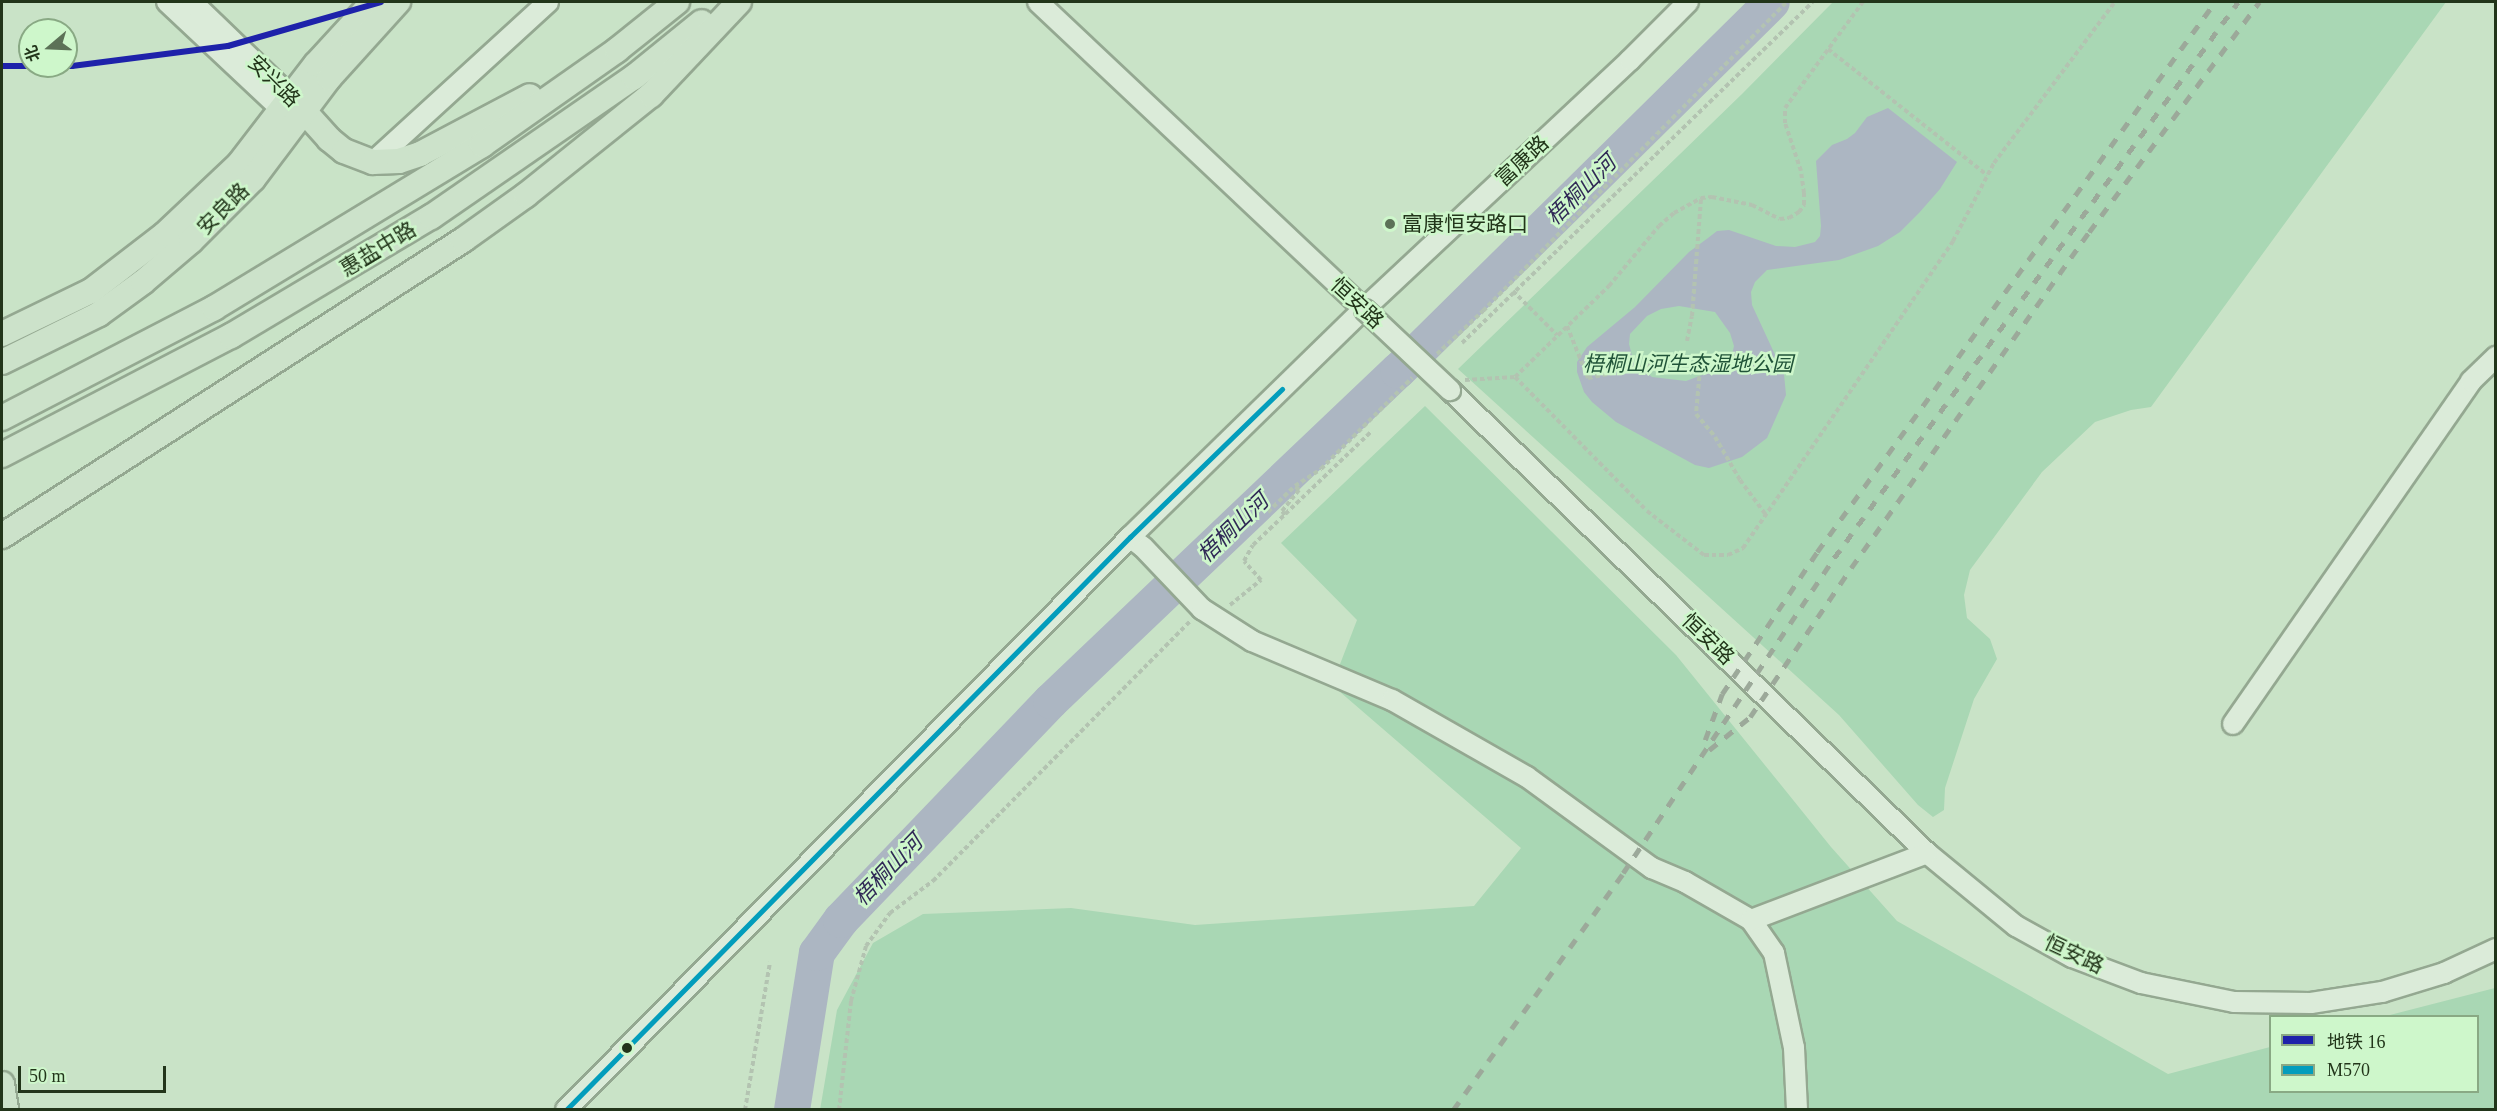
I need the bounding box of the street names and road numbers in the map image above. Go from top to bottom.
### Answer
street label: 安兴路 [243,50,305,112]
street label: 富康路 [1490,130,1554,192]
street label: 安良路 [192,178,254,240]
street label: 惠盐中路 [336,217,420,281]
street label: 恒安路 [1325,272,1389,334]
street label: 恒安路 [1677,608,1739,670]
street label: 恒安路 [2040,929,2108,979]

